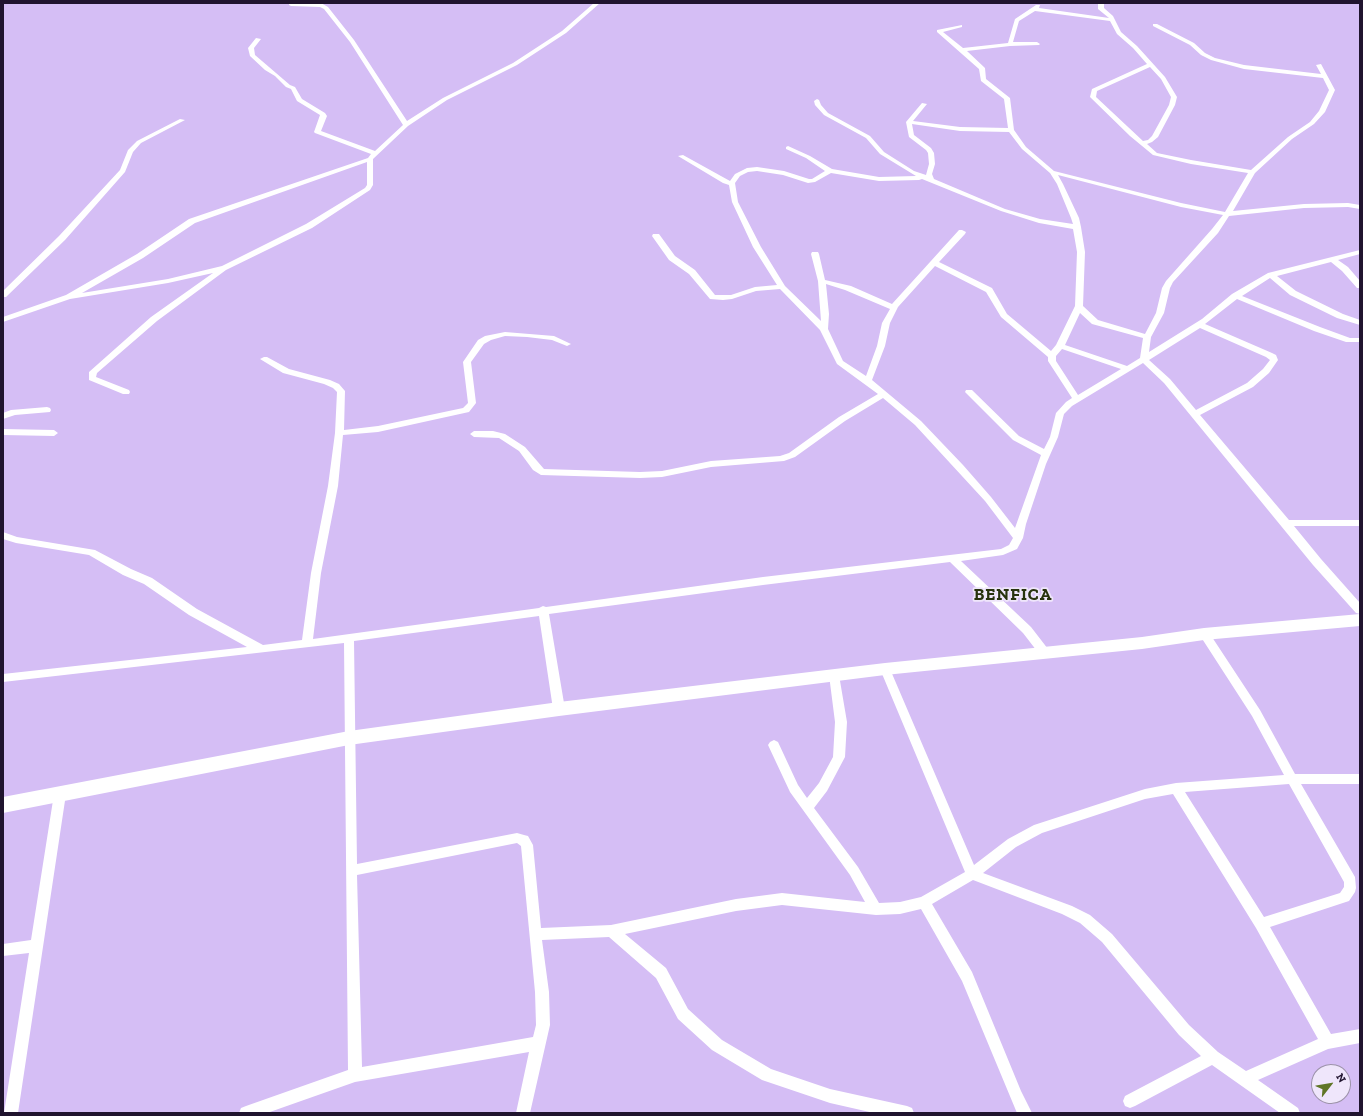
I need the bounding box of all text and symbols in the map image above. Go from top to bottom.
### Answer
district label: BENFICA [974,585,1052,605]
north arrow [1311,1064,1351,1104]
text: N [1333,1071,1349,1085]

